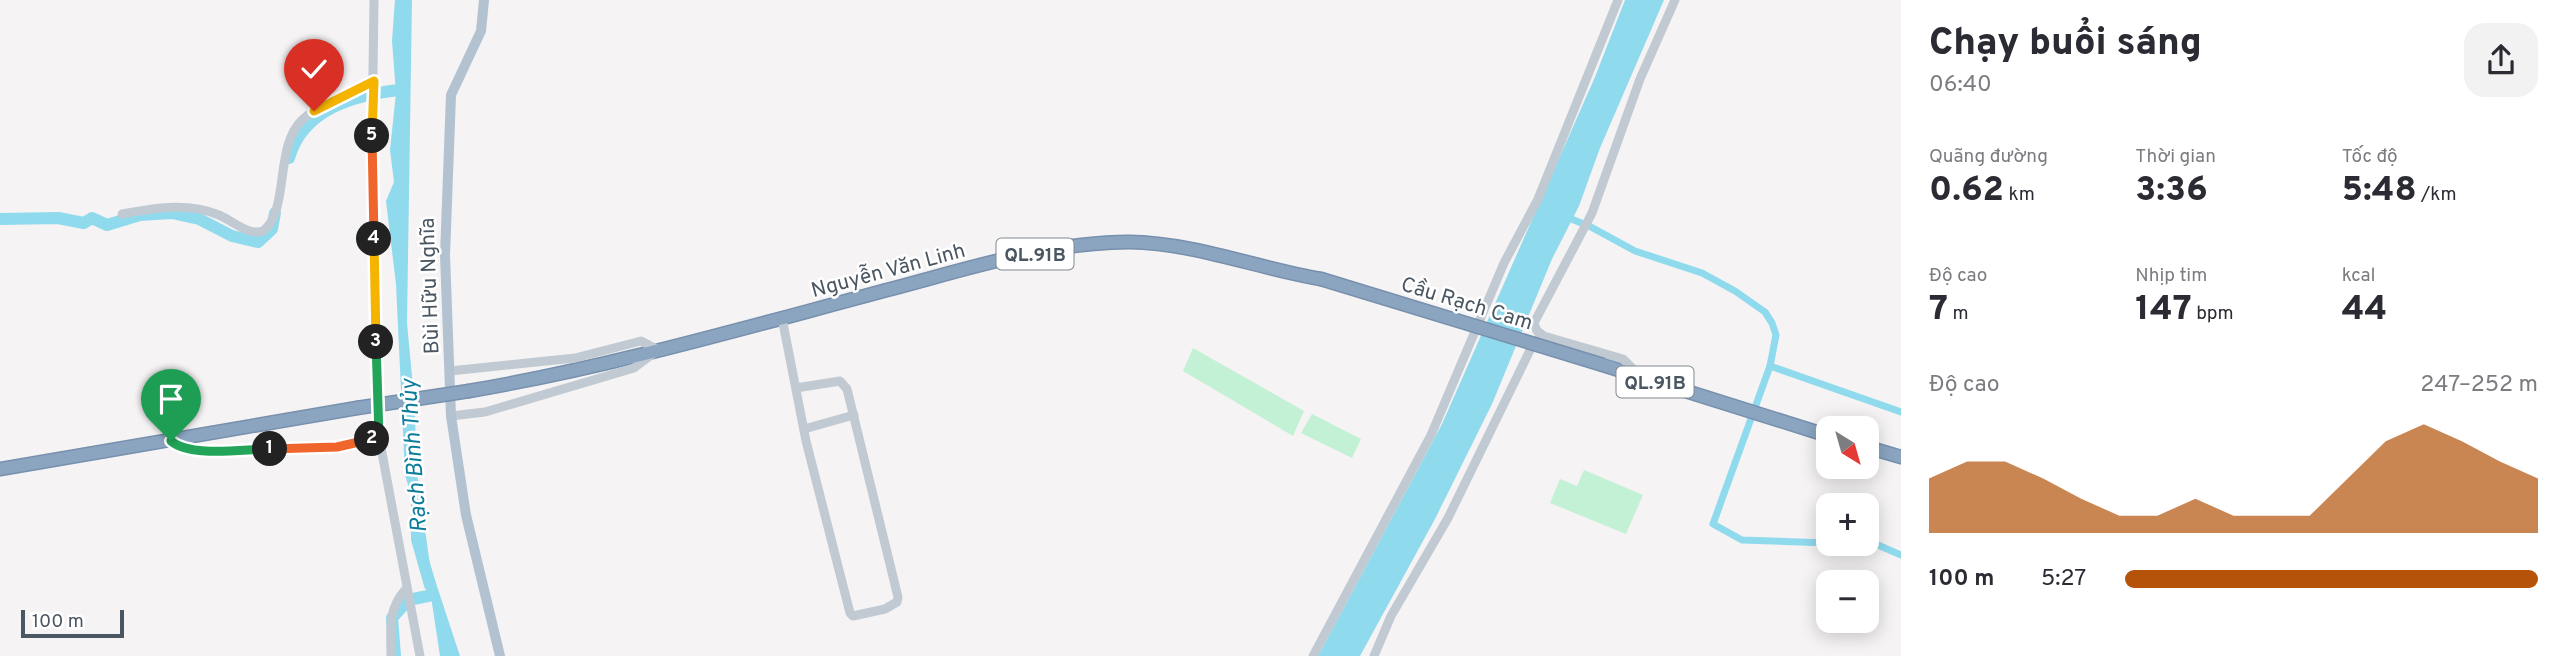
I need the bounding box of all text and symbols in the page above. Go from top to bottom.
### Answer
text: Chạy buổi sáng [1929,20,2202,69]
button: share [2464,23,2538,97]
pin [284,39,344,111]
icon: check [295,50,333,88]
text: 06:40 [1929,71,1992,100]
pin: 5 [354,118,390,154]
text: 5 [366,123,377,147]
text: Quãng đường [1929,145,2048,169]
text: Thời gian [2135,145,2216,169]
text: Tốc độ [2342,145,2398,169]
text: 0.62 [1929,169,2004,213]
text: 3:36 [2135,169,2208,213]
text: 5:48 [2342,169,2417,213]
text: km [2004,183,2035,207]
text: /km [2417,183,2457,207]
street label: Bùi Hữu Nghĩa [415,217,446,355]
pin: 4 [356,222,392,256]
text: 4 [367,226,380,250]
street label: Nguyễn Văn Linh [808,237,968,305]
road number: QL.91B [996,238,1074,270]
text: Độ cao [1929,264,1987,288]
text: Nhịp tim [2135,264,2207,288]
text: kcal [2342,264,2375,288]
street label: Cầu Rạch Cam [1397,272,1536,337]
text: 7 [1929,288,1948,332]
text: 147 [2135,288,2192,332]
text: 44 [2342,288,2387,332]
text: m [1948,302,1969,326]
text: bpm [2192,302,2234,326]
pin: 3 [358,324,394,360]
text: 3 [370,329,381,353]
road number: QL.91B [1616,366,1694,398]
pin [141,369,201,441]
text: Độ cao [1929,371,2000,400]
text: 247–252 m [2420,371,2538,400]
water label: Rạch Bình Thủy [396,376,435,534]
icon: arrive [152,380,190,418]
north arrow [1816,416,1880,480]
map controls [1816,416,1879,633]
pin: 2 [354,422,390,457]
text: 2 [366,426,377,450]
pin: 1 [252,432,288,466]
text: 1 [266,436,273,460]
button: + [1816,493,1879,556]
text: 100 m [1929,565,1994,594]
text: 5:27 [2041,565,2086,594]
button: − [1816,570,1879,633]
scale bar [21,607,124,639]
text: 100 m [32,610,84,634]

